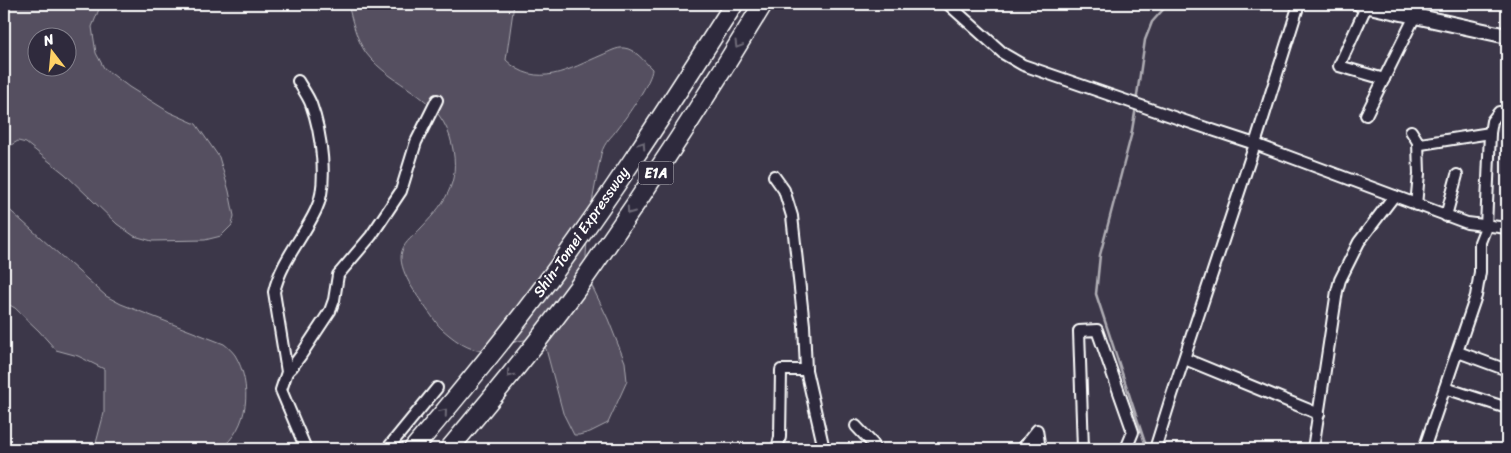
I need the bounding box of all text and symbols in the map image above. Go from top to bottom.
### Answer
text: N [39,27,57,54]
north arrow [28,28,78,78]
one-way arrow [734,40,744,49]
one-way arrow [636,141,646,150]
street label: Shin-Tomei Expressway [526,161,636,303]
road number: E1A [638,162,674,184]
one-way arrow [627,205,636,215]
one-way arrow [508,368,516,377]
one-way arrow [438,409,447,418]

